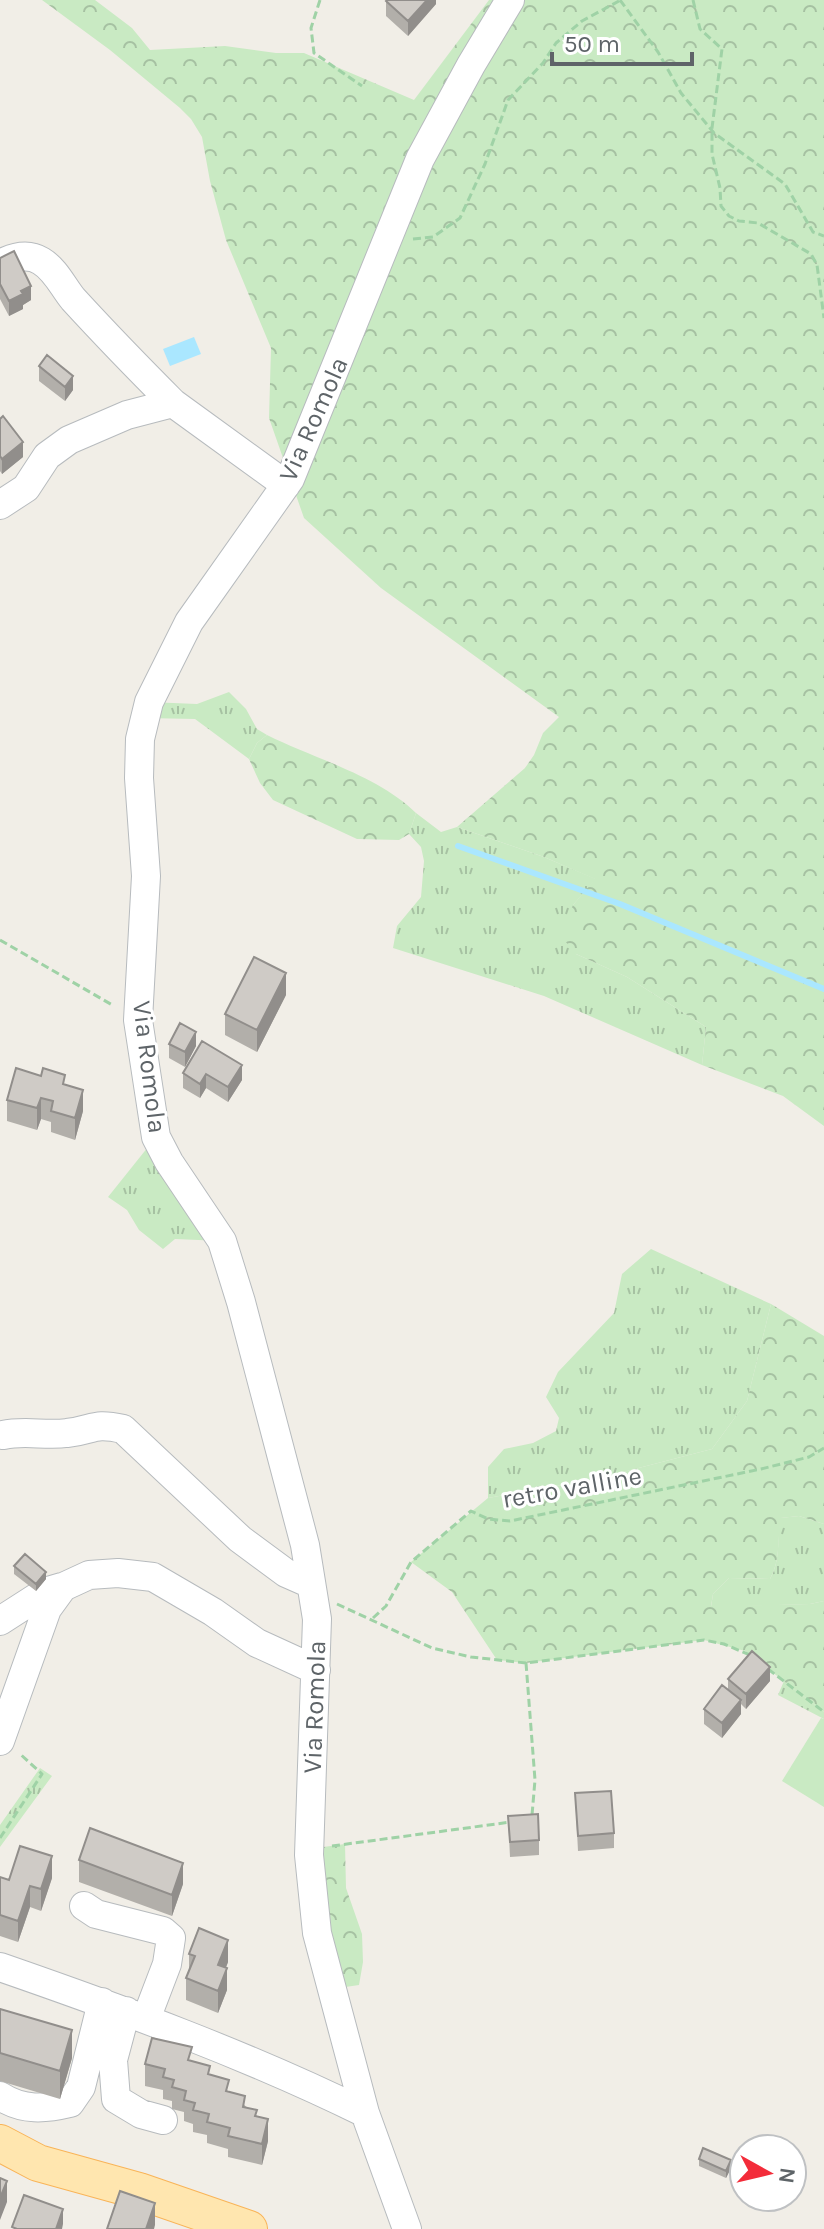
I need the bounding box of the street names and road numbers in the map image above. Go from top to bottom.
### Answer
street label: Via Romola [272,352,355,486]
street label: Via Romola [126,999,173,1135]
street label: retro valline [500,1460,644,1515]
street label: Via Romola [297,1640,332,1774]

